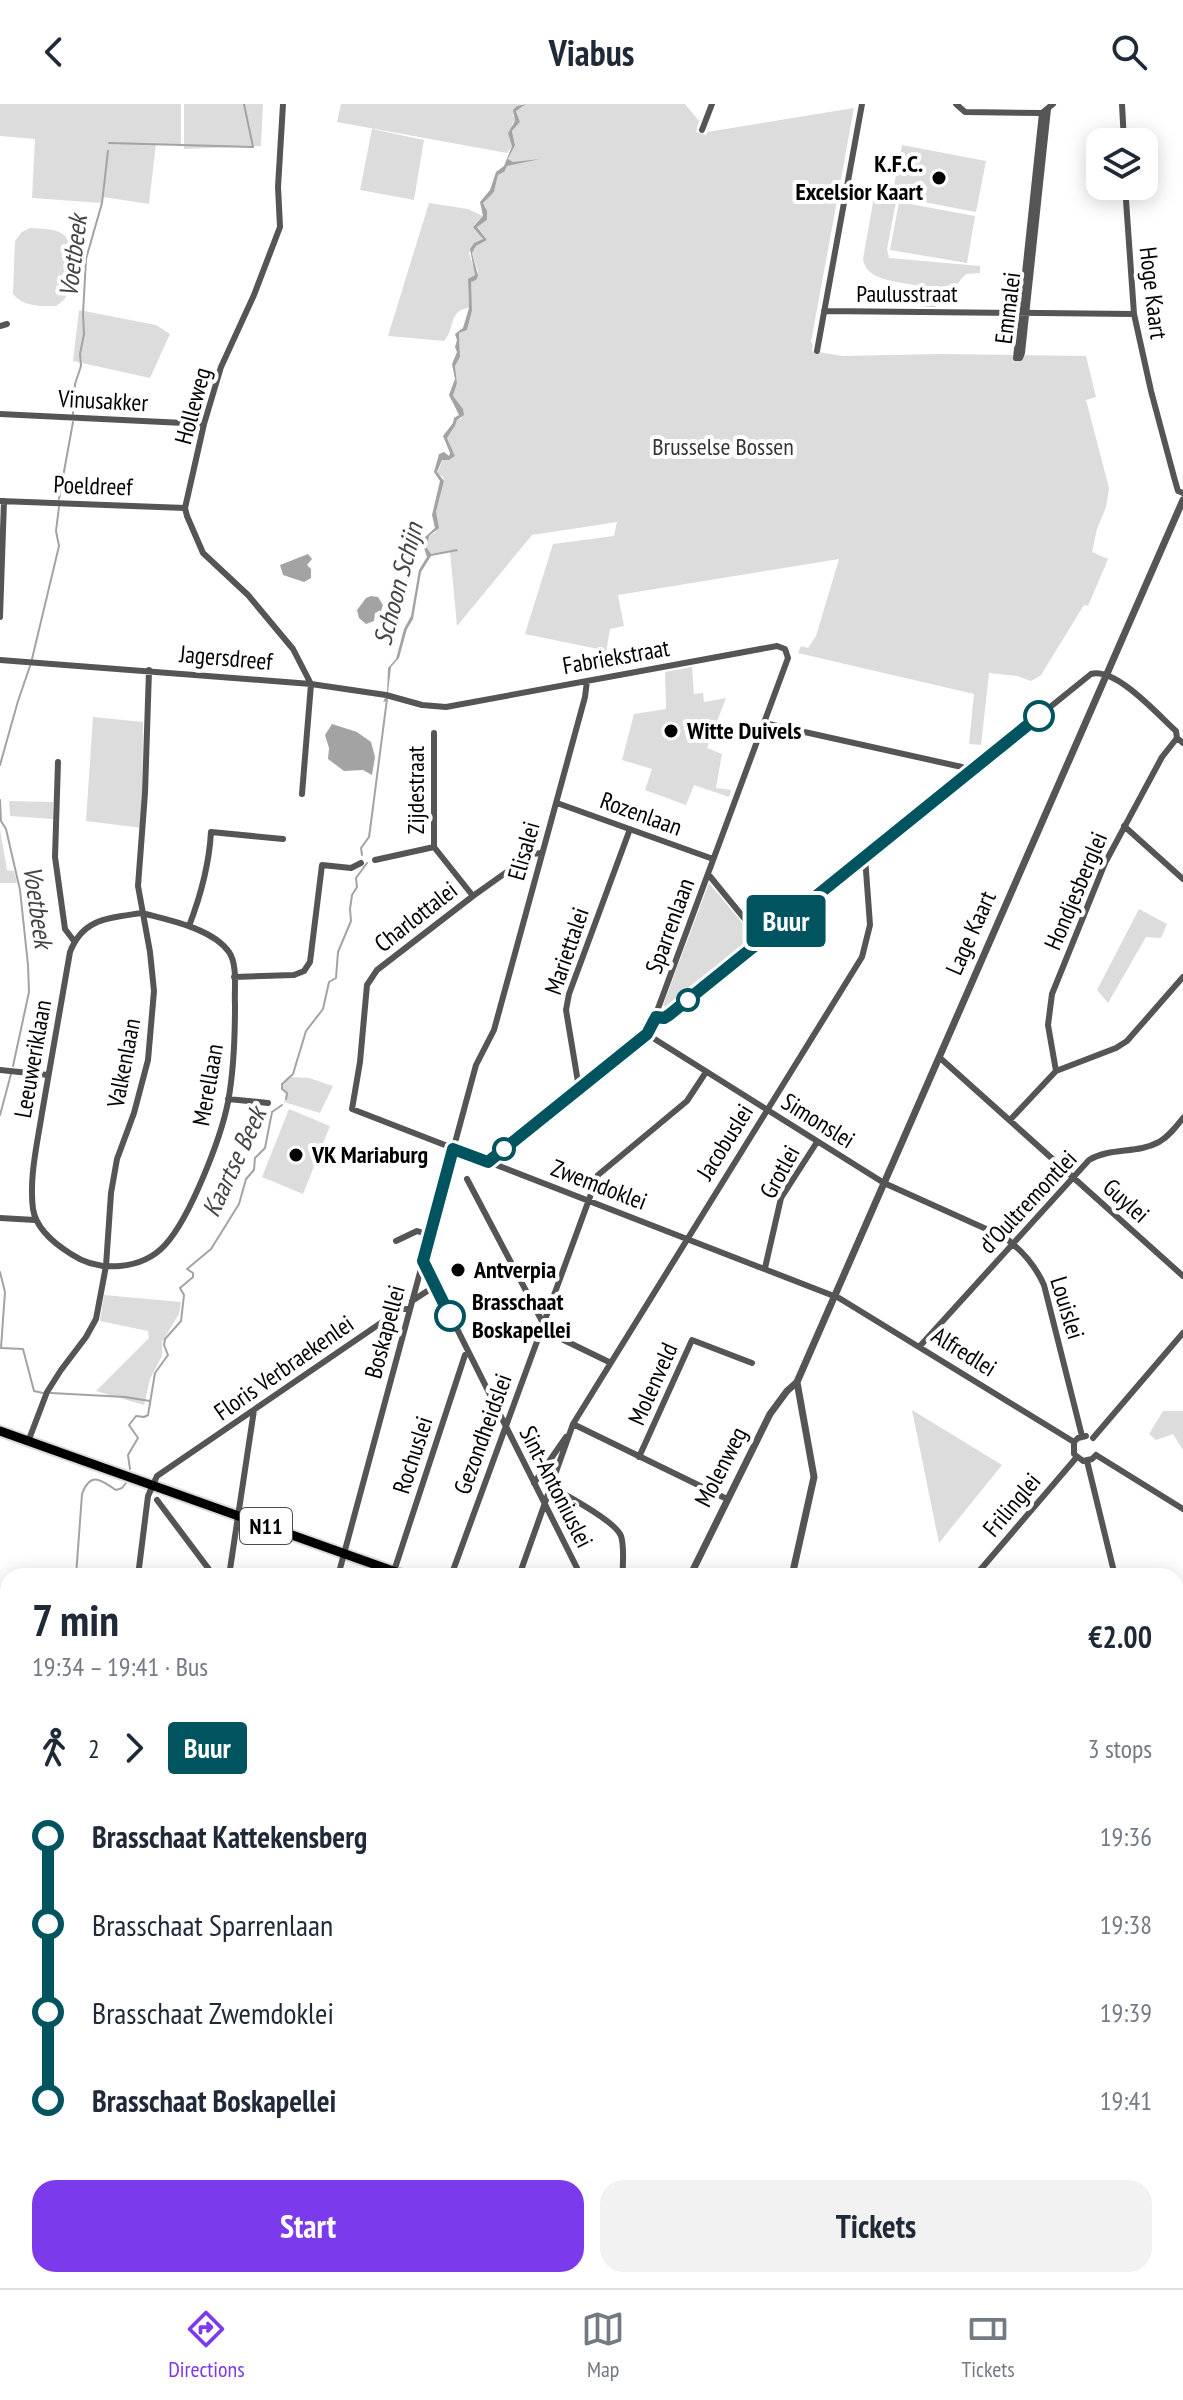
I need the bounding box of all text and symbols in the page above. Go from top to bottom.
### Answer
text: Viabus [549,29,634,76]
icon: back [32,30,76,74]
icon: search [1107,30,1151,74]
map controls [1086,128,1158,200]
button: layers [1086,128,1158,200]
place label: K.F.C. Excelsior Kaart [795,148,923,207]
marker: K.F.C. Excelsior Kaart [930,169,948,187]
water label: Voetbeek [51,210,94,299]
street label: Hoge Kaart [1132,245,1175,341]
street label: Emmalei [988,270,1027,345]
street label: Paulusstraat [856,278,958,309]
street label: Holleweg [167,364,218,448]
street label: Vinusakker [56,383,149,418]
park label: Brusselse Bossen [652,431,794,462]
street label: Poeldreef [53,469,134,502]
water label: Schoon Schijn [365,517,430,649]
street label: Fabriekstraat [560,632,672,681]
street label: Jagersdreef [177,638,275,677]
unlabelled marker [1024,701,1054,731]
place label: Witte Duivels [686,715,802,746]
marker: Witte Duivels [662,722,680,740]
street label: Zijdestraat [400,745,431,834]
street label: Rozenlaan [596,784,686,843]
street label: Elisalei [500,818,547,884]
street label: Hondjesberglei [1037,827,1114,955]
water label: Voetbeek [16,864,61,953]
street label: Charlottalei [368,874,464,959]
street label: Sparrenlaan [638,874,701,978]
street label: Lage Kaart [938,886,1003,980]
line badge: Buur [730,895,842,947]
text: Buur [763,902,809,939]
street label: Mariettalei [537,903,596,998]
unlabelled marker [677,989,699,1011]
street label: Leeuweriklaan [7,998,58,1120]
street label: Valkenlaan [100,1016,147,1111]
street label: Merellaan [185,1042,230,1128]
street label: Simonslei [776,1086,861,1155]
street label: Jacobuslei [689,1098,760,1186]
water label: Kaartse Beek [194,1099,274,1222]
unlabelled marker [493,1138,515,1160]
place label: VK Mariaburg [311,1139,428,1170]
street label: Grotlei [752,1140,807,1204]
street label: d'Oultremontlei [972,1144,1083,1260]
marker: VK Mariaburg [287,1146,305,1164]
street label: Zwemdoklei [547,1152,652,1217]
street label: Guylei [1097,1172,1156,1230]
place label: Antverpia [473,1254,556,1285]
marker: Antverpia [449,1261,467,1279]
street label: Louislei [1043,1273,1092,1343]
street label: Boskapellei [357,1282,412,1382]
place label: Brasschaat Boskapellei [472,1286,571,1345]
marker: Brasschaat Boskapellei [435,1301,465,1331]
street label: Floris Verbraekenlei [208,1308,360,1427]
street label: Alfredlei [926,1320,1002,1383]
street label: Molenveld [621,1338,684,1430]
street label: Gezondheidslei [446,1369,519,1498]
street label: Rochuslei [386,1412,440,1497]
street label: Sint-Antoniuslei [513,1421,600,1553]
street label: Molenweg [687,1422,754,1512]
street label: Frilinglei [976,1466,1047,1543]
road number: N11 [240,1508,292,1544]
text: 7 min [32,1591,119,1648]
text: €2.00 [1088,1617,1152,1656]
text: 19:34 – 19:41 · Bus [32,1650,208,1683]
icon: walk [32,1726,76,1770]
icon: forward [112,1726,156,1770]
text: Buur [184,1729,231,1766]
text: 2 [88,1732,100,1765]
text: 3 stops [1088,1732,1152,1765]
text: Brasschaat Kattekensberg [92,1817,367,1856]
text: 19:36 [1100,1820,1152,1853]
text: Brasschaat Sparrenlaan [92,1905,333,1944]
text: 19:38 [1100,1908,1152,1941]
text: Brasschaat Zwemdoklei [92,1993,334,2032]
text: 19:39 [1100,1996,1152,2029]
text: Brasschaat Boskapellei [92,2081,336,2120]
text: 19:41 [1100,2084,1152,2117]
button: Start [32,2180,584,2272]
button: Tickets [600,2180,1152,2272]
tab: Directions [168,2307,245,2383]
tab: Map [581,2307,625,2383]
tab: Tickets [961,2307,1015,2383]

